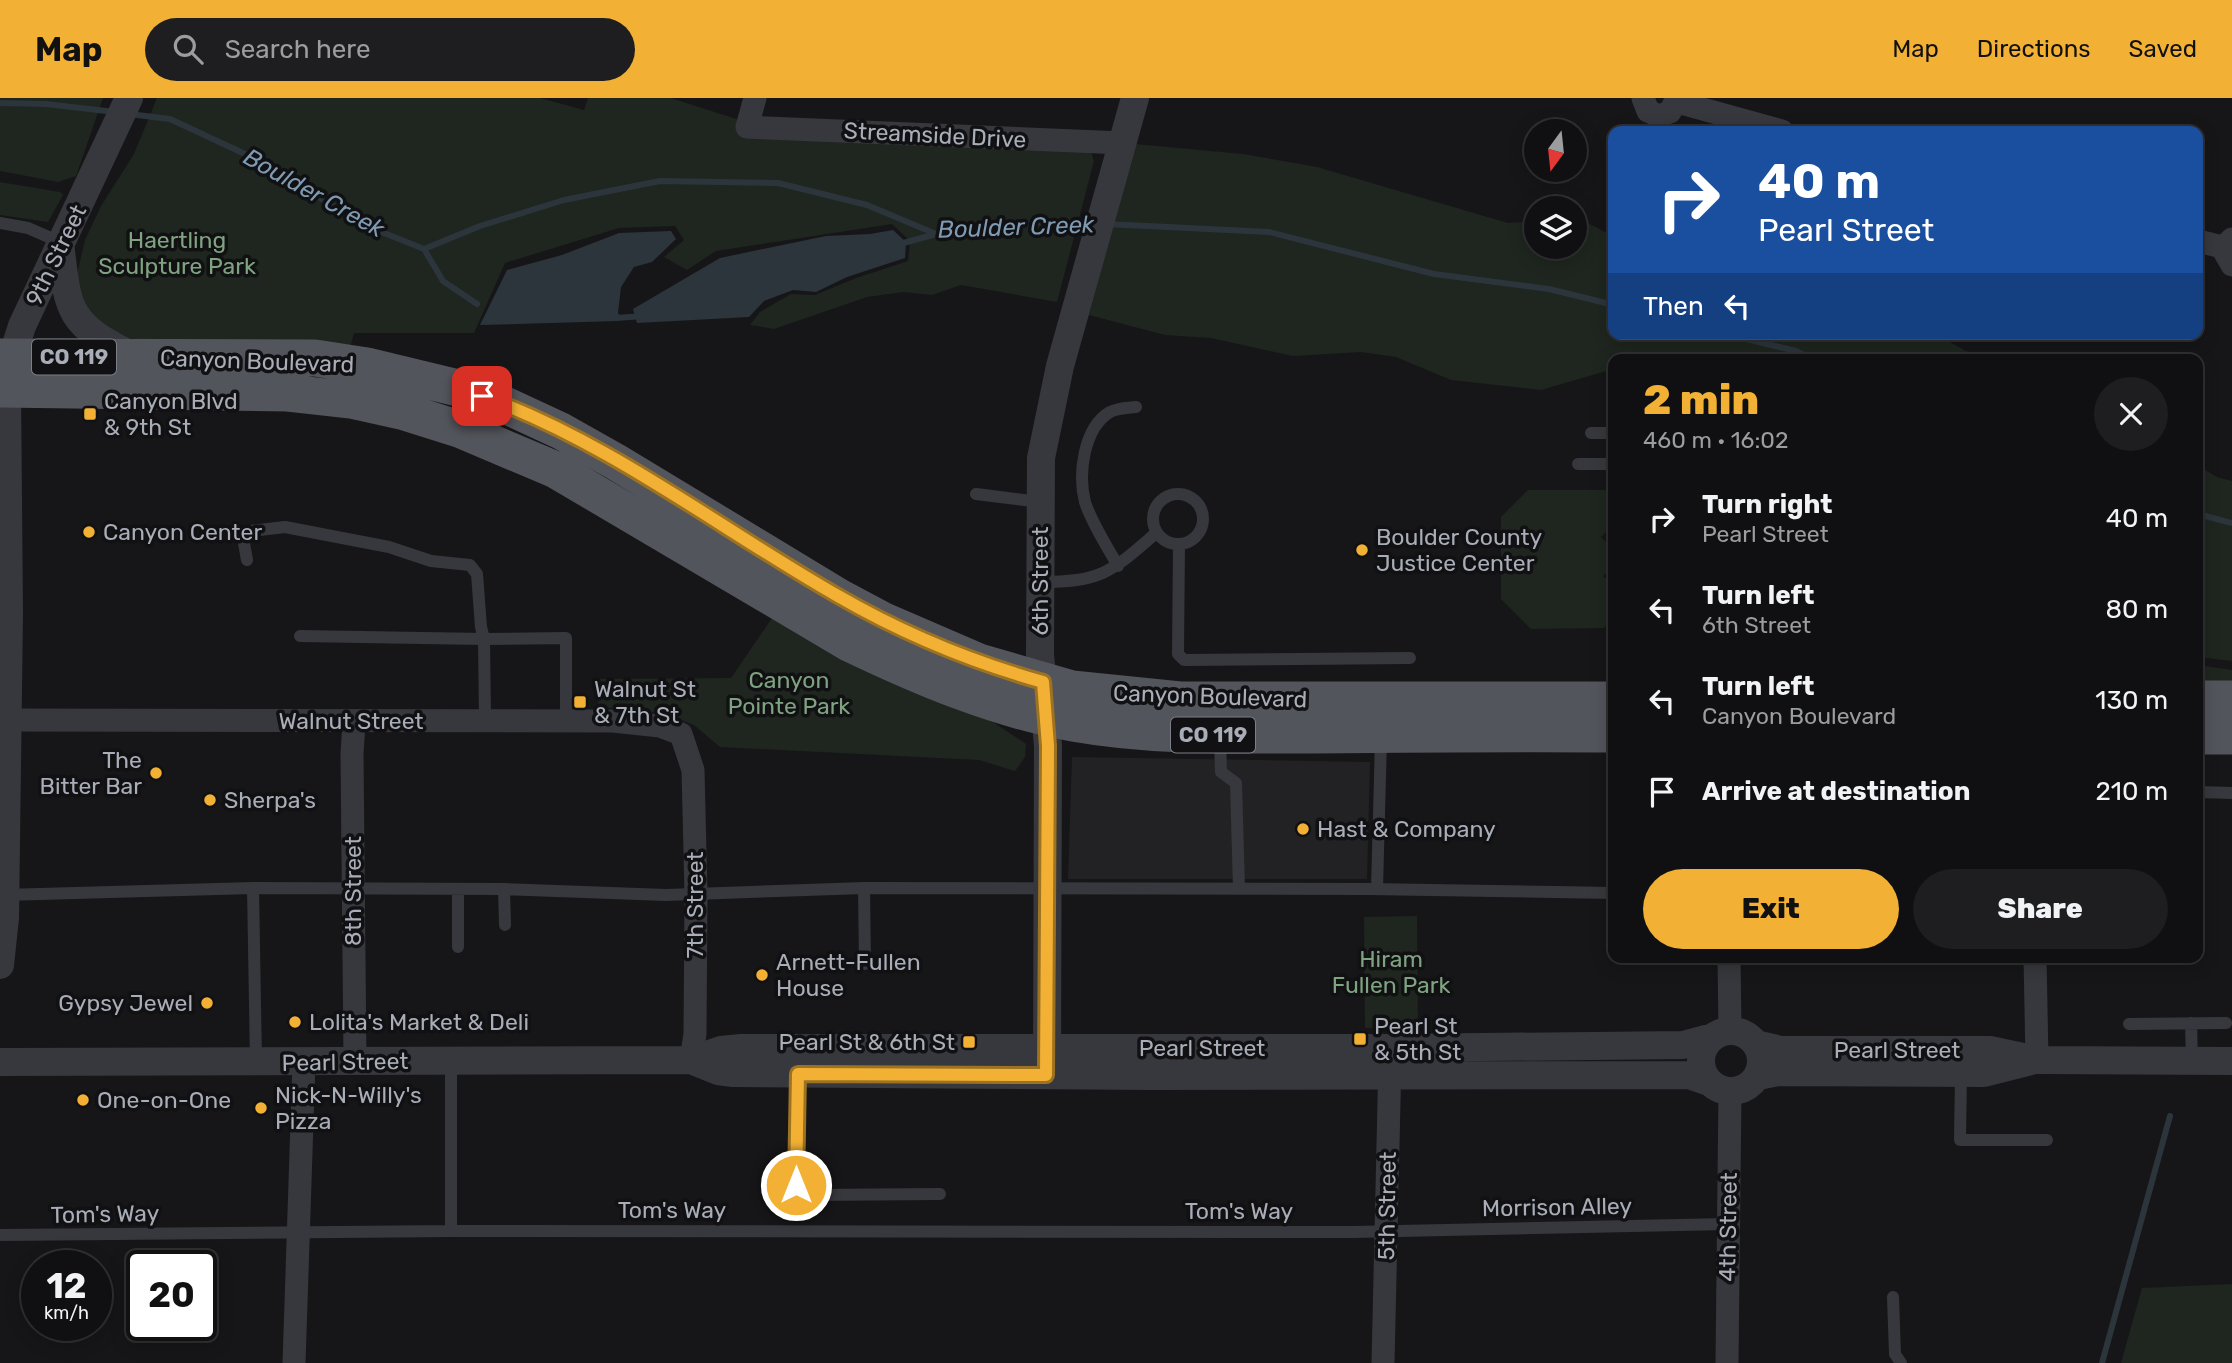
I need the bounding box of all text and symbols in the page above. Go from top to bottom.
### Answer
search box [145,18,635,81]
text: Map [35,30,103,69]
icon: search [169,30,207,68]
text: Search here [225,34,370,65]
text: Map [1892,35,1939,63]
text: Directions [1977,35,2090,63]
text: Saved [2128,35,2197,63]
street label: Streamside Drive [843,116,1027,154]
north arrow [1524,119,1587,182]
map controls [1524,119,1587,259]
water label: Boulder Creek [239,143,390,243]
text: 40 m [1758,152,1880,210]
icon: right [1643,154,1734,245]
button: layers [1524,196,1587,259]
street label: 9th Street [20,200,92,310]
water label: Boulder Creek [937,210,1095,244]
text: Pearl Street [1758,211,1934,249]
park label: Haertling Sculpture Park [98,226,256,280]
icon: left [1718,287,1756,325]
text: Then [1643,291,1704,322]
road number: CO 119 [32,340,116,374]
street label: Canyon Boulevard [159,344,355,378]
pin [452,366,512,426]
text: 2 min [1643,375,1759,425]
icon: arrive [463,377,501,415]
button: close [2094,377,2168,451]
place label: Canyon Blvd & 9th St [104,387,238,441]
marker: Canyon Blvd & 9th St [82,406,98,422]
text: 460 m · 16:02 [1643,426,1788,454]
text: Turn right [1702,489,1832,520]
icon: right [1643,500,1681,538]
text: 40 m [2106,503,2168,534]
place label: Canyon Center [103,518,262,546]
text: Pearl Street [1702,520,1829,548]
place label: Boulder County Justice Center [1376,523,1543,577]
marker: Canyon Center [81,524,97,540]
street label: 6th Street [1026,526,1054,636]
marker: Boulder County Justice Center [1354,542,1370,558]
text: Turn left [1702,580,1814,611]
icon: left [1643,591,1681,629]
text: 80 m [2105,594,2168,625]
text: 6th Street [1702,611,1811,639]
park label: Canyon Pointe Park [728,666,850,720]
text: Turn left [1702,671,1814,702]
place label: Walnut St & 7th St [594,675,696,729]
street label: Canyon Boulevard [1112,679,1308,713]
icon: left [1643,682,1681,720]
text: 130 m [2095,685,2168,716]
marker: Walnut St & 7th St [572,694,588,710]
text: Canyon Boulevard [1702,702,1896,730]
street label: Walnut Street [278,707,424,735]
road number: CO 119 [1171,718,1255,752]
place label: The Bitter Bar [40,746,142,800]
marker: The Bitter Bar [148,765,164,781]
icon: arrive [1643,773,1681,811]
text: Arrive at destination [1702,776,1970,807]
text: 210 m [2096,776,2168,807]
place label: Sherpa's [224,786,316,814]
marker: Sherpa's [202,792,218,808]
place label: Hast & Company [1317,815,1496,843]
marker: Hast & Company [1295,821,1311,837]
street label: 8th Street [339,836,367,946]
street label: 7th Street [681,852,709,958]
button: Exit [1643,869,1899,949]
button: Share [1913,869,2168,949]
park label: Hiram Fullen Park [1332,945,1450,999]
place label: Arnett-Fullen House [776,948,921,1002]
marker: Arnett-Fullen House [754,967,770,983]
place label: Gypsy Jewel [58,989,193,1017]
marker: Gypsy Jewel [199,995,215,1011]
place label: Lolita's Market & Deli [309,1008,529,1036]
place label: Pearl St & 5th St [1374,1012,1461,1066]
marker: Lolita's Market & Deli [287,1014,303,1030]
place label: Pearl St & 6th St [779,1028,955,1056]
marker: Pearl St & 5th St [1352,1031,1368,1047]
marker: Pearl St & 6th St [961,1034,977,1050]
street label: Pearl Street [1139,1034,1265,1062]
street label: Pearl Street [1834,1036,1960,1064]
street label: Pearl Street [281,1047,409,1077]
place label: Nick-N-Willy's Pizza [275,1081,422,1135]
place label: One-on-One [97,1086,231,1114]
marker: One-on-One [75,1092,91,1108]
marker: Nick-N-Willy's Pizza [253,1100,269,1116]
position arrow [759,1148,833,1222]
street label: 5th Street [1372,1151,1402,1261]
street label: 4th Street [1713,1172,1743,1282]
street label: Morrison Alley [1482,1192,1633,1222]
street label: Tom's Way [618,1196,727,1224]
street label: Tom's Way [1185,1197,1294,1225]
street label: Tom's Way [50,1199,160,1229]
speed limit sign: 20 [126,1250,217,1341]
text: 12 [46,1265,87,1307]
text: km/h [44,1302,89,1324]

